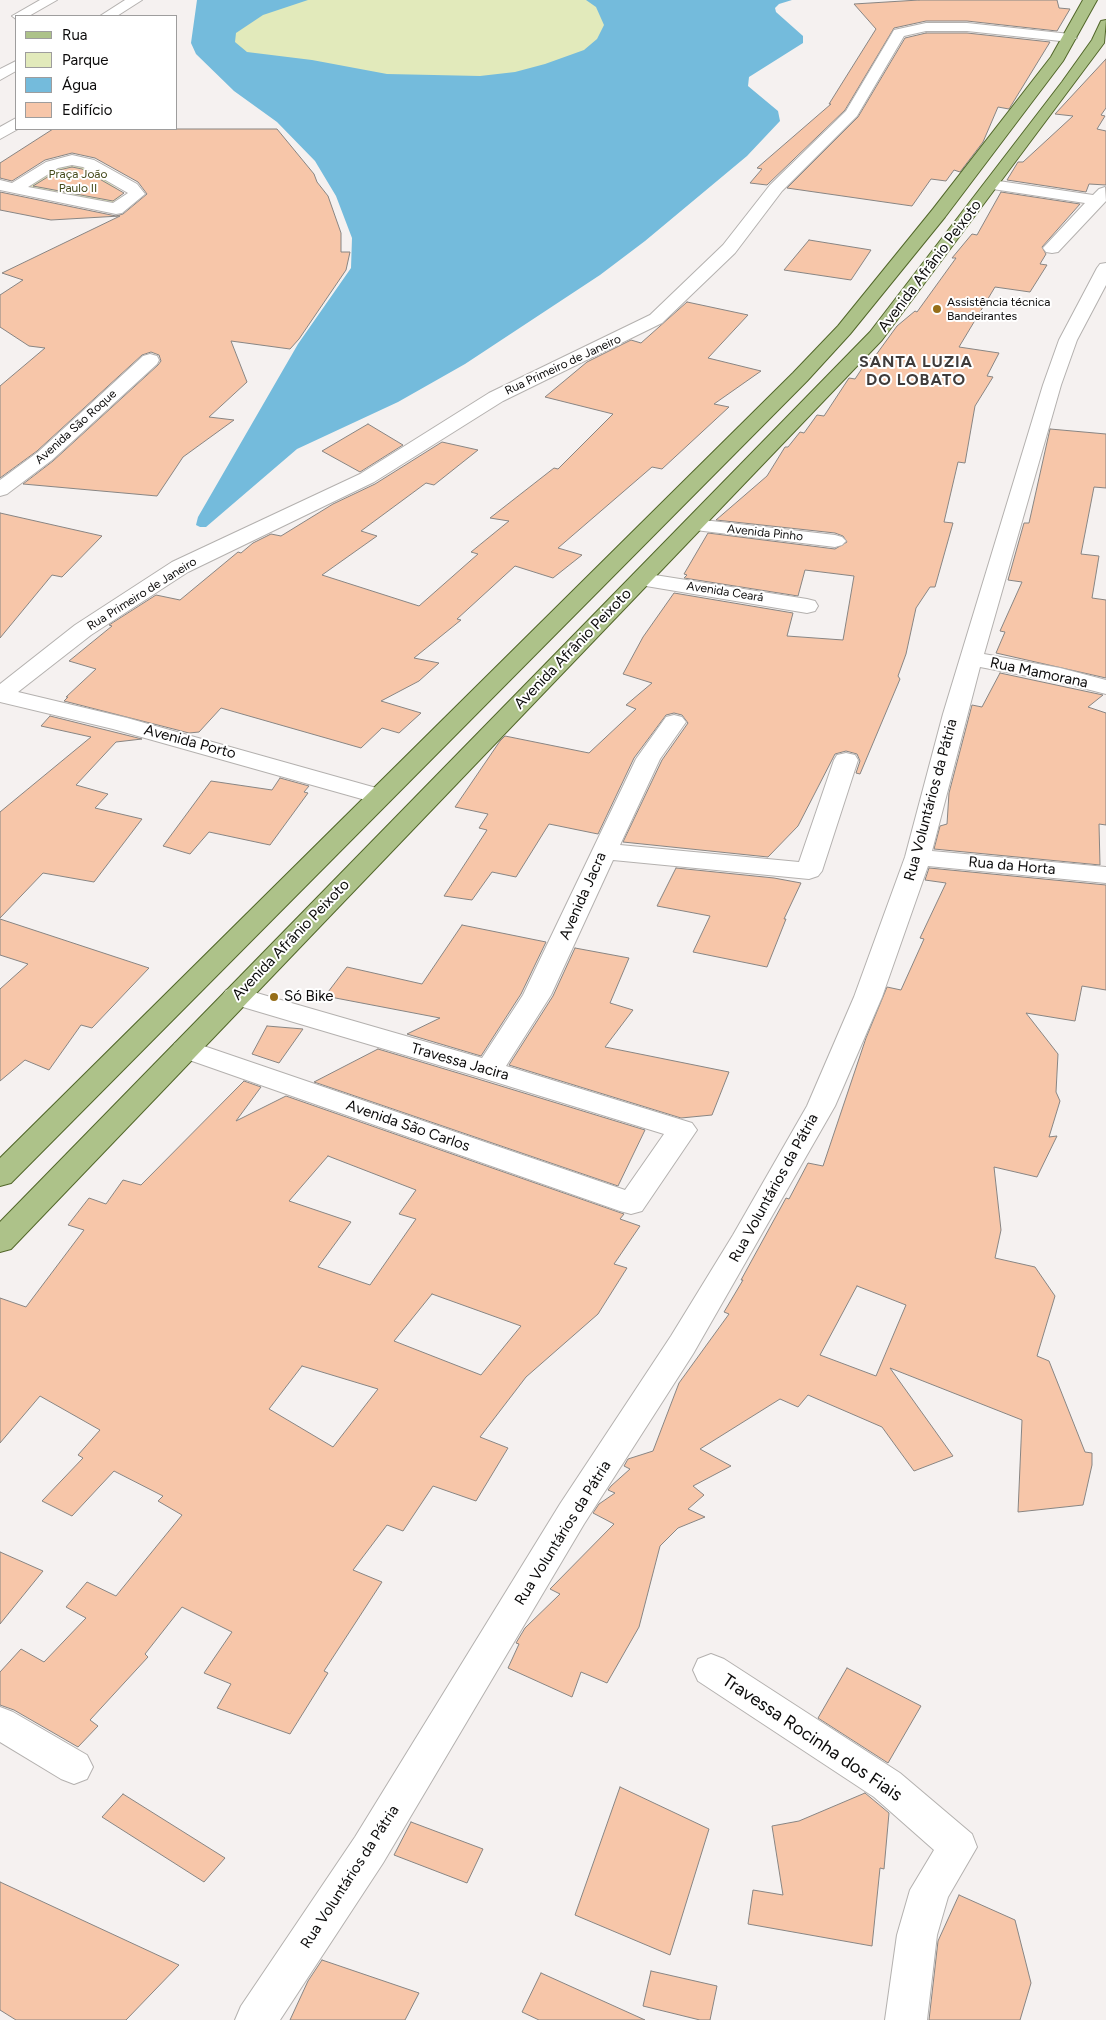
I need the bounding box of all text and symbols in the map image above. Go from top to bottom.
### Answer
legend [15,15,178,130]
text: Rua [62,26,87,44]
text: Parque [62,51,109,69]
text: Água [62,76,97,94]
text: Edifício [62,101,112,119]
park label: Praça João Paulo II [49,167,107,195]
street label: Avenida Afrânio Peixoto [874,196,986,336]
place label: Assistência técnica Bandeirantes [947,295,1050,323]
marker: Assistência técnica Bandeirantes [931,303,943,315]
street label: Rua Primeiro de Janeiro [503,332,623,398]
district label: SANTA LUZIA DO LOBATO [858,352,974,390]
street label: Avenida São Roque [32,387,120,467]
street label: Avenida Pinho [726,522,804,544]
street label: Rua Primeiro de Janeiro [85,554,199,634]
street label: Avenida Ceará [685,579,765,605]
street label: Avenida Afrânio Peixoto [511,585,635,713]
street label: Rua Mamorana [988,654,1090,692]
street label: Rua Voluntários da Pátria [901,717,961,883]
street label: Avenida Porto [142,721,238,763]
street label: Avenida Jacra [556,849,610,943]
street label: Rua da Horta [968,853,1056,879]
street label: Avenida Afrânio Peixoto [229,876,353,1004]
place label: Só Bike [284,988,334,1006]
marker: Só Bike [268,991,280,1003]
street label: Travessa Jacira [409,1039,511,1085]
street label: Avenida São Carlos [344,1096,472,1156]
street label: Rua Voluntários da Pátria [726,1111,822,1265]
street label: Rua Voluntários da Pátria [511,1457,615,1609]
street label: Travessa Rocinha dos Fiais [718,1670,906,1806]
street label: Rua Voluntários da Pátria [297,1802,403,1952]

